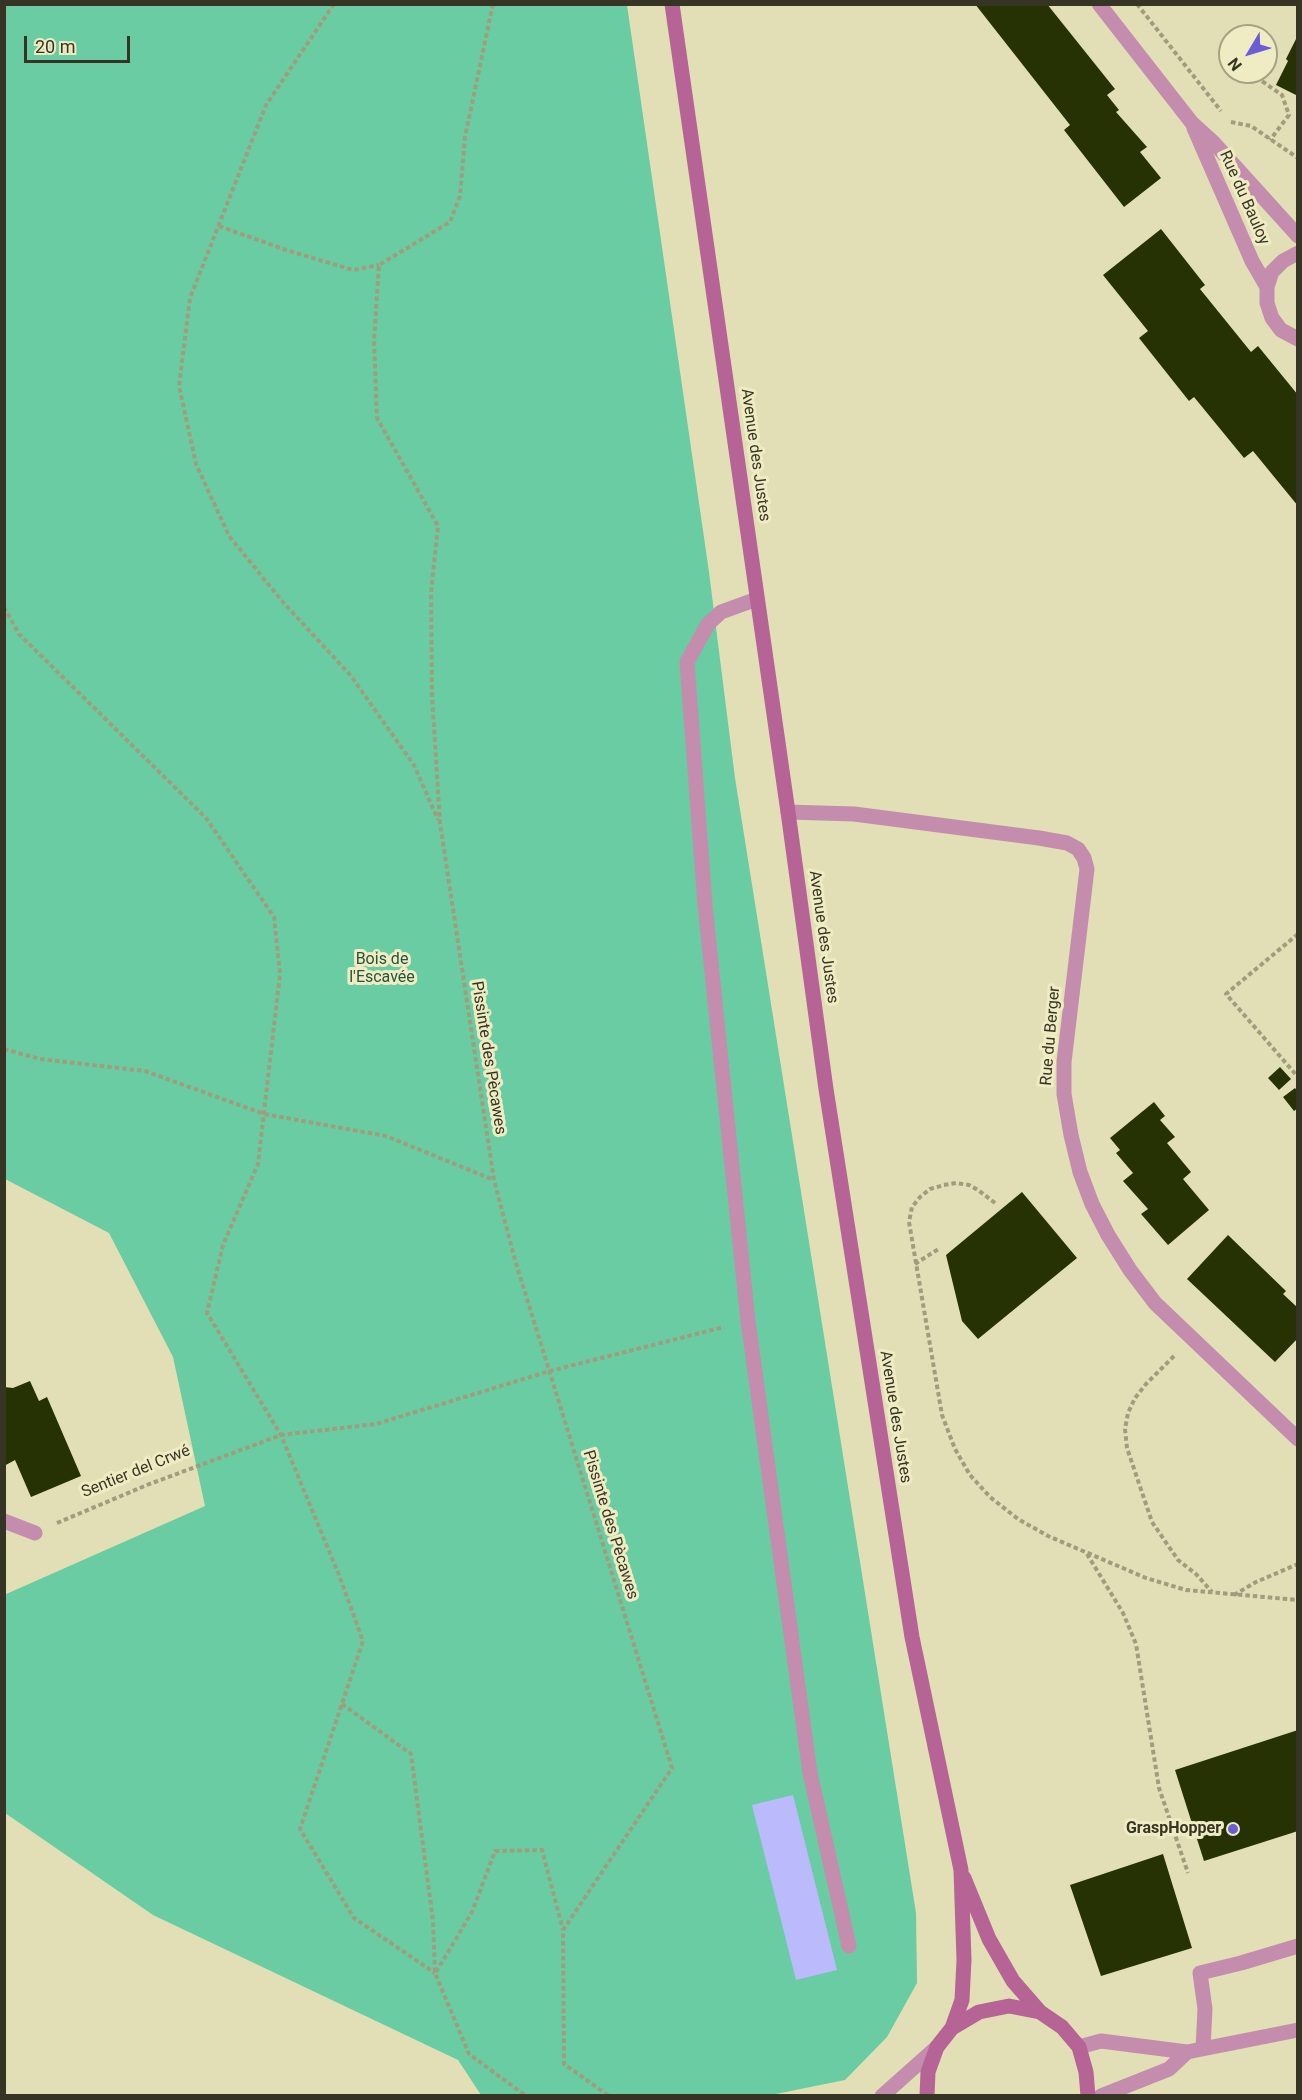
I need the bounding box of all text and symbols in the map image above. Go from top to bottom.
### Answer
scale bar [27,24,134,62]
north arrow [1218,24,1278,84]
text: 20 m [35,36,75,57]
text: N [1224,54,1246,74]
street label: Rue du Bauloy [1215,148,1273,248]
street label: Avenue des Justes [736,387,774,523]
street label: Avenue des Justes [804,869,842,1005]
park label: Bois de l'Escavée [349,950,415,988]
street label: Pissinte des Pècawes [466,980,510,1136]
street label: Rue du Berger [1037,986,1065,1086]
street label: Avenue des Justes [875,1349,915,1485]
street label: Sentier del Crwé [79,1441,193,1503]
street label: Pissinte des Pècawes [578,1448,642,1602]
place label: GraspHopper [1126,1819,1221,1839]
marker: GraspHopper [1226,1822,1240,1836]

